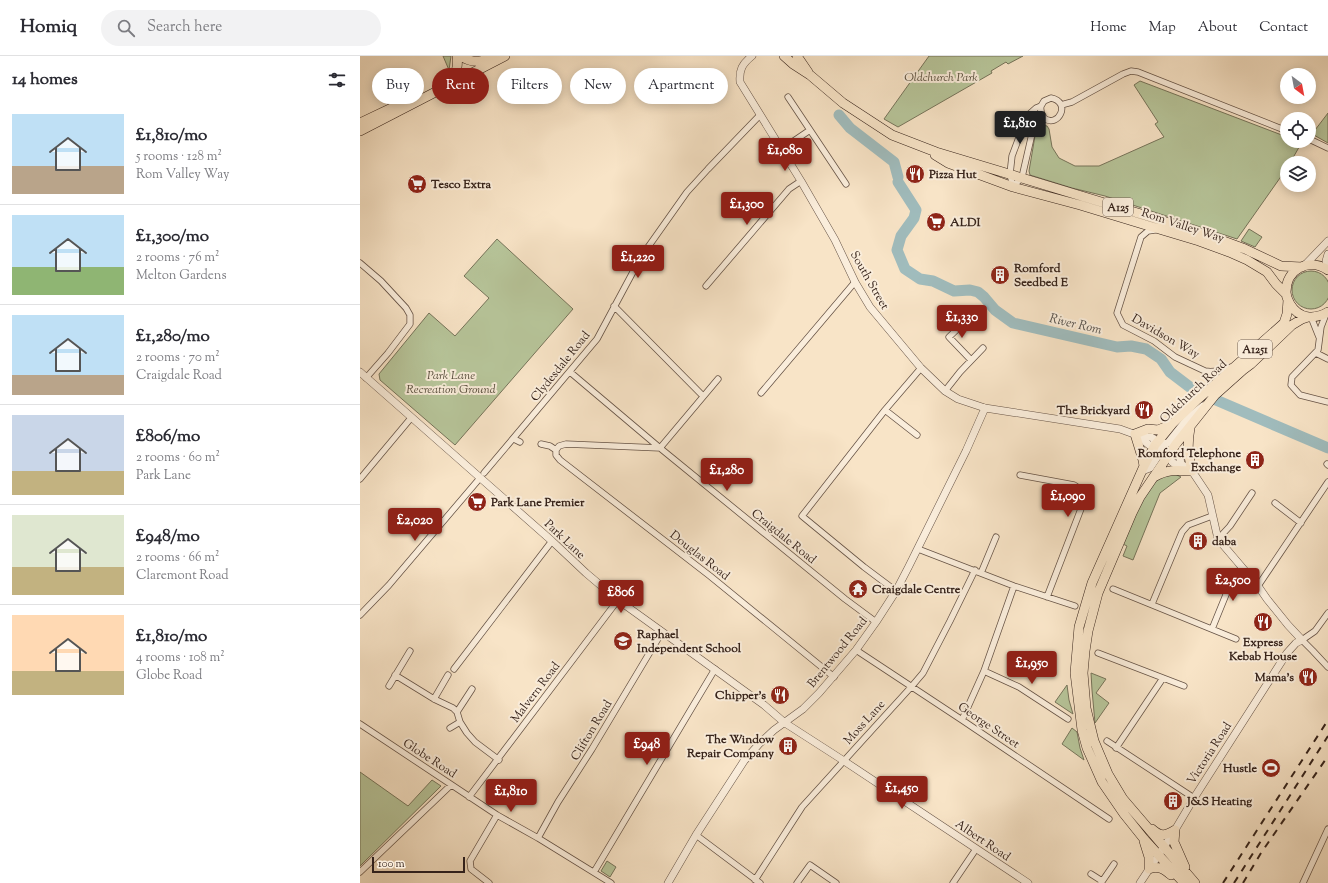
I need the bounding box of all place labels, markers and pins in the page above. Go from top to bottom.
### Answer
pin: £1,810 [987,111,1053,145]
pin: £1,080 [752,138,818,172]
restaurant icon: Pizza Hut [904,163,926,185]
place label: Pizza Hut [928,166,978,184]
supermarket icon: Tesco Extra [406,173,428,195]
place label: Tesco Extra [430,176,492,194]
pin: £1,300 [714,192,780,226]
supermarket icon: ALDI [925,211,947,233]
place label: ALDI [949,214,980,232]
pin: £1,220 [605,245,671,279]
place label: Romford Seedbed E [1013,260,1069,292]
building icon: Romford Seedbed E [989,264,1011,286]
pin: £1,330 [929,305,995,339]
restaurant icon: The Brickyard [1133,399,1155,421]
place label: The Brickyard [1056,402,1130,420]
place label: Romford Telephone Exchange [1137,445,1241,477]
building icon: Romford Telephone Exchange [1244,449,1266,471]
pin: £1,280 [694,458,760,492]
pin: £1,090 [1035,484,1101,518]
supermarket icon: Park Lane Premier [466,491,488,513]
place label: Park Lane Premier [490,494,585,512]
pin: £2,020 [382,508,448,542]
building icon: daba [1187,530,1209,552]
place label: daba [1212,533,1237,551]
pin: £2,500 [1200,568,1266,602]
temple icon: Craigdale Centre [847,578,869,600]
pin: £806 [597,580,645,614]
place label: Craigdale Centre [872,581,961,599]
restaurant icon: Express Kebab House [1252,611,1274,633]
place label: Raphael Independent School [636,626,742,658]
school or university icon: Raphael Independent School [612,630,634,652]
place label: Express Kebab House [1228,634,1297,666]
pin: £1,950 [999,651,1065,685]
restaurant icon: Mama's [1297,666,1319,688]
place label: Mama's [1254,669,1294,687]
restaurant icon: Chipper's [769,684,791,706]
place label: Chipper's [715,687,766,705]
place label: The Window Repair Company [686,731,774,763]
pin: £948 [623,732,671,766]
building icon: The Window Repair Company [777,735,799,757]
sports icon: Hustle [1260,757,1282,779]
place label: Hustle [1222,760,1257,778]
pin: £1,450 [869,776,935,810]
pin: £1,810 [478,779,544,813]
building icon: J&S Heating [1162,790,1184,812]
place label: J&S Heating [1186,793,1252,811]

